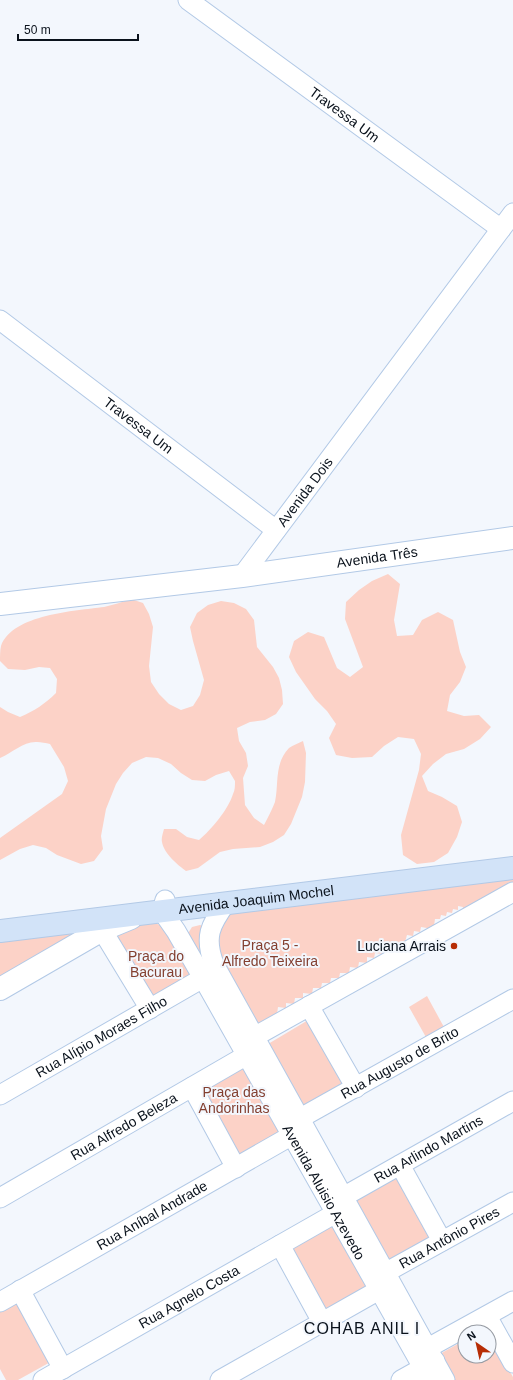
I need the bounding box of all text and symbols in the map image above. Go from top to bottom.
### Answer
scale bar [18,16,138,42]
text: 50 m [24,23,51,37]
street label: Travessa Um [306,84,383,145]
street label: Travessa Um [101,394,176,457]
street label: Avenida Dois [274,454,336,530]
street label: Avenida Três [336,543,419,571]
street label: Avenida Joaquim Mochel [178,882,335,917]
park label: Praça 5 - Alfredo Teixeira [222,937,318,969]
place label: Luciana Arrais [357,938,446,954]
marker: Luciana Arrais [449,941,459,951]
park label: Praça do Bacurau [128,948,184,980]
street label: Rua Alípio Moraes Filho [33,992,170,1081]
street label: Rua Augusto de Brito [338,1023,462,1102]
park label: Praça das Andorinhas [199,1084,269,1116]
street label: Rua Alfredo Beleza [68,1089,180,1163]
street label: Rua Arlindo Martins [371,1112,486,1186]
street label: Avenida Aluisio Azevedo [279,1122,369,1263]
street label: Rua Aníbal Andrade [94,1177,210,1253]
street label: Rua Antônio Pires [396,1203,502,1272]
street label: Rua Agnelo Costa [136,1262,242,1332]
district label: COHAB ANIL I [304,1320,420,1337]
north arrow [457,1324,497,1364]
text: N [465,1328,478,1343]

